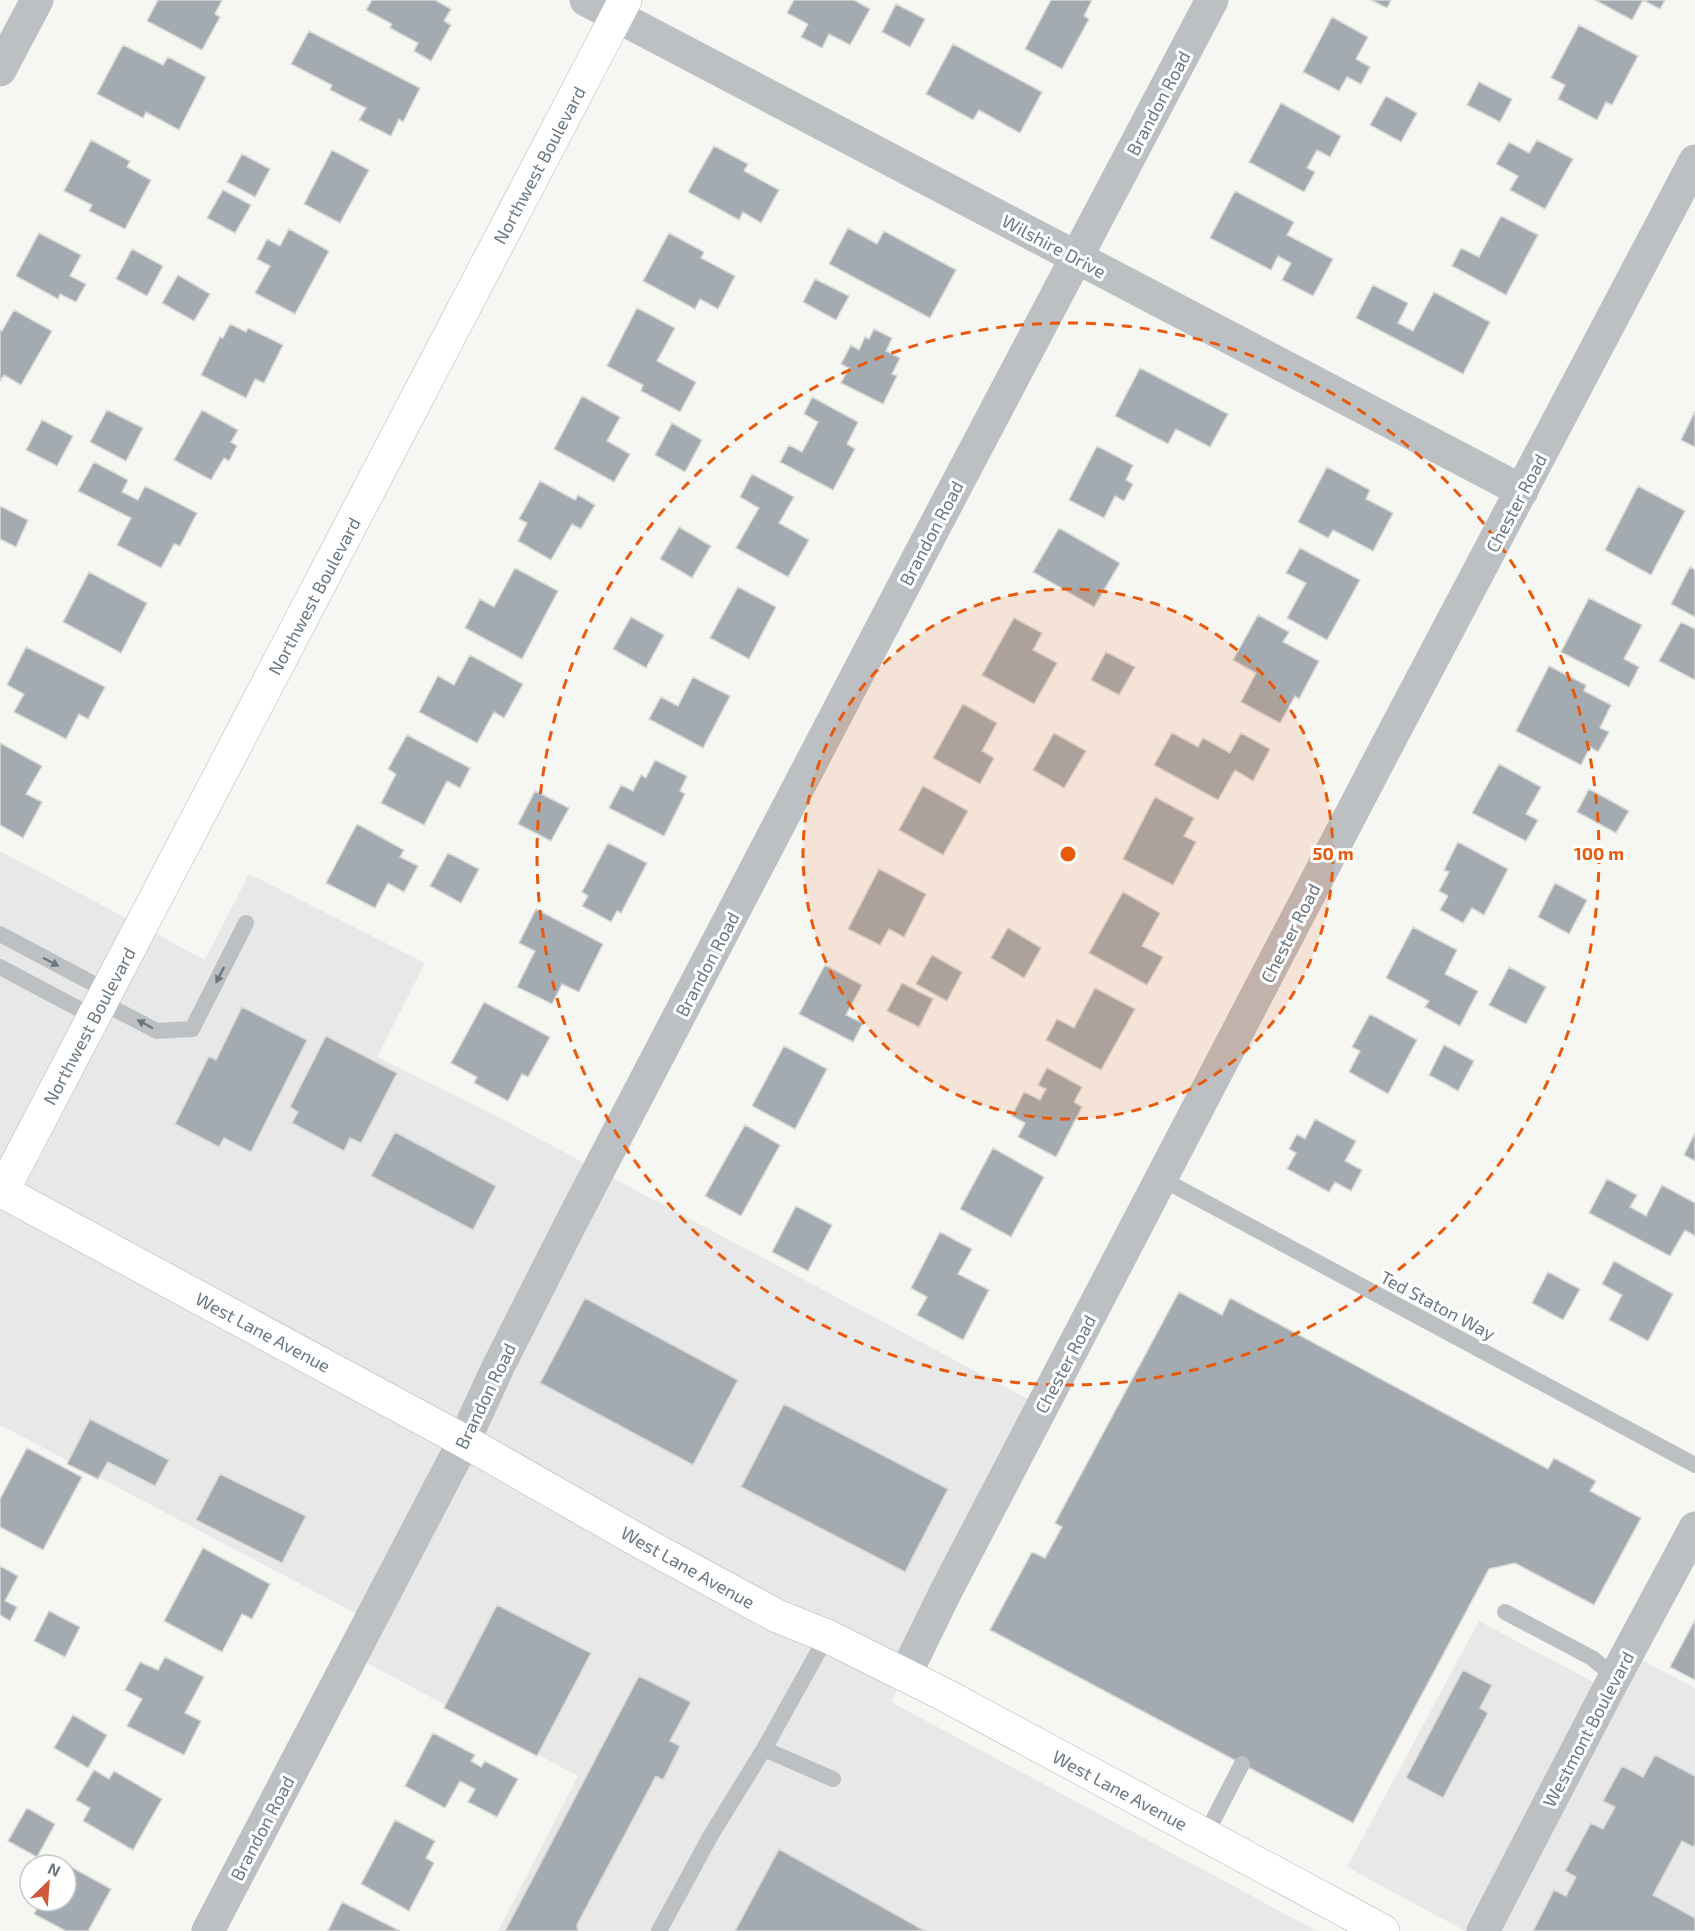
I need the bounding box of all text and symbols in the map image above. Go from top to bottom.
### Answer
street label: Brandon Road [1121,47,1195,159]
street label: Northwest Boulevard [488,82,590,248]
street label: Wilshire Drive [998,209,1110,283]
street label: Chester Road [1481,450,1551,556]
street label: Brandon Road [894,477,968,589]
street label: Northwest Boulevard [263,513,365,679]
text: 50 m [1312,842,1354,864]
text: 100 m [1574,842,1624,864]
centre of rings [1058,844,1078,864]
street label: Chester Road [1256,880,1324,986]
street label: Brandon Road [670,908,744,1020]
street label: Northwest Boulevard [38,943,140,1109]
one-way arrow [43,957,60,967]
one-way arrow [215,966,225,984]
one-way arrow [136,1019,153,1029]
street label: Ted Staton Way [1377,1266,1500,1345]
street label: West Lane Avenue [192,1287,334,1377]
street label: Chester Road [1030,1311,1100,1417]
street label: Brandon Road [450,1339,520,1453]
street label: West Lane Avenue [617,1521,759,1613]
street label: Westmont Boulevard [1538,1647,1638,1811]
street label: West Lane Avenue [1049,1745,1191,1835]
street label: Brandon Road [225,1772,299,1884]
north arrow [18,1853,78,1913]
text: N [45,1858,64,1880]

